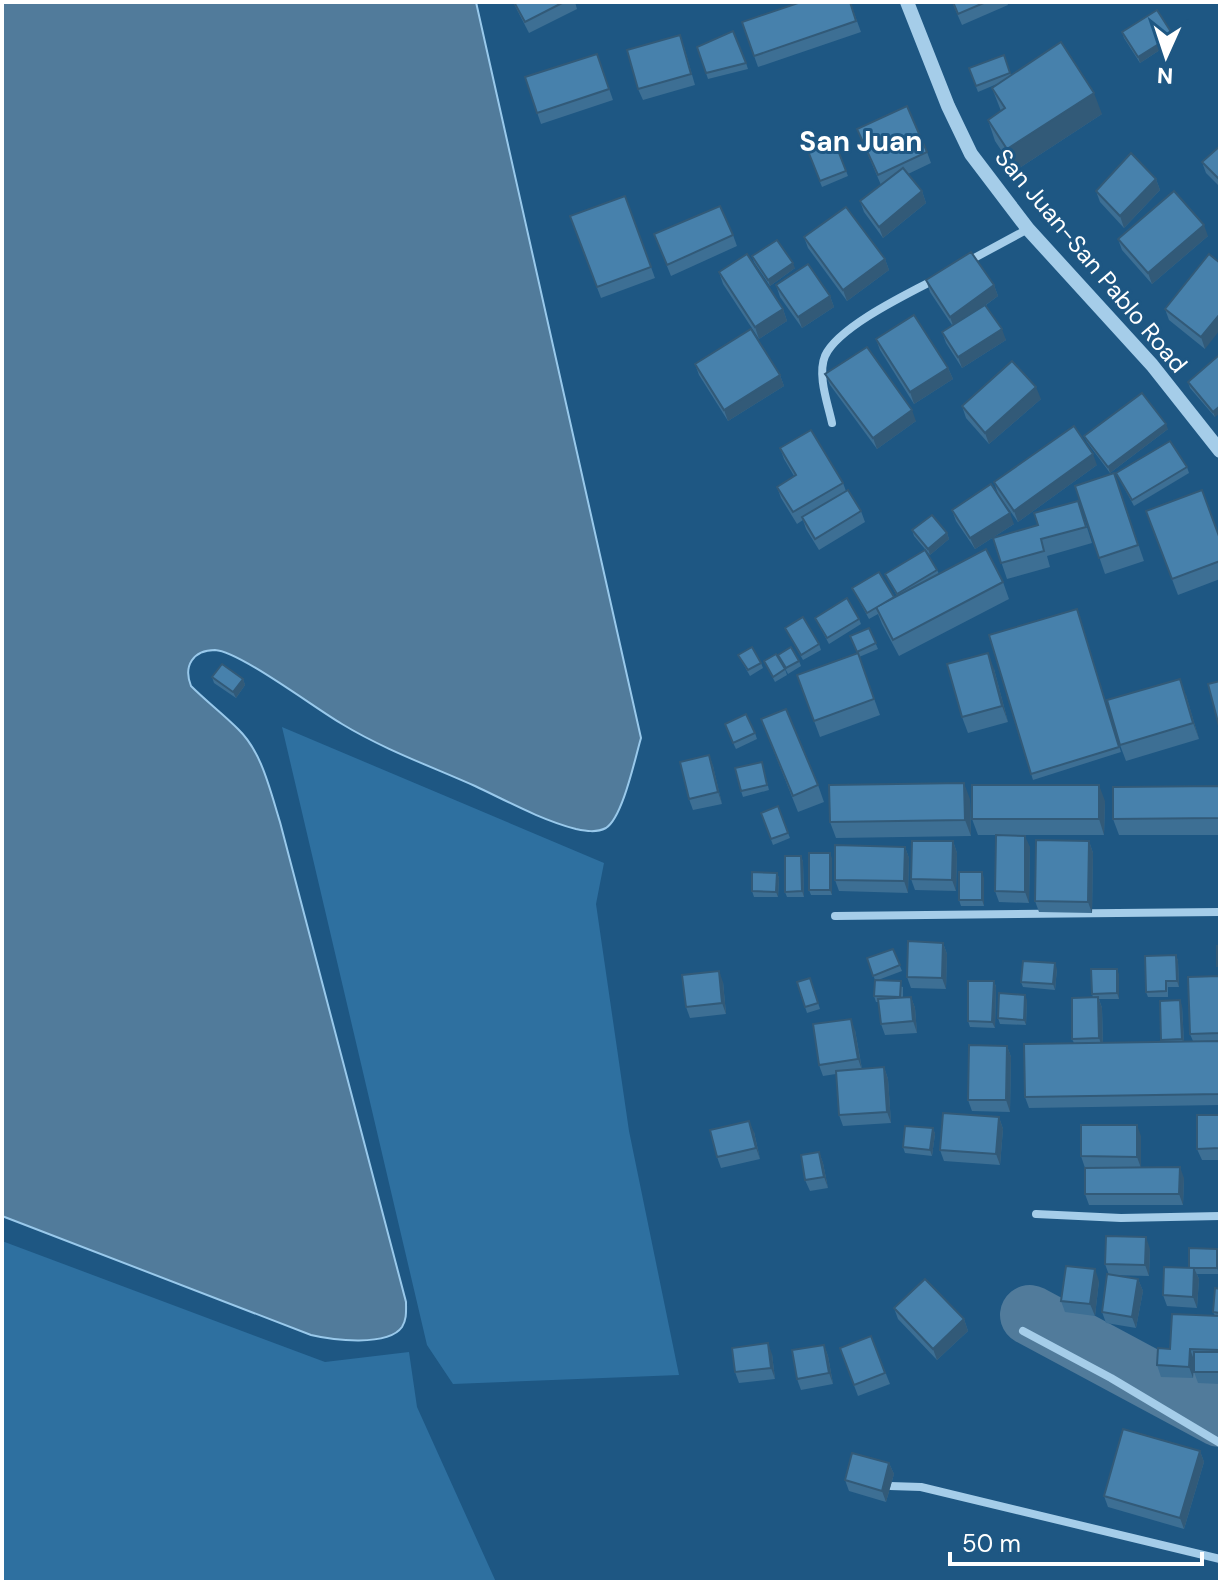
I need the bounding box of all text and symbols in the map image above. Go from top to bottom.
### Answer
north arrow [1126,16,1206,96]
text: N [1156,61,1174,90]
district label: San Juan [799,123,923,160]
street label: San Juan-San Pablo Road [989,142,1194,379]
scale bar [950,1516,1202,1566]
text: 50 m [962,1528,1021,1559]

